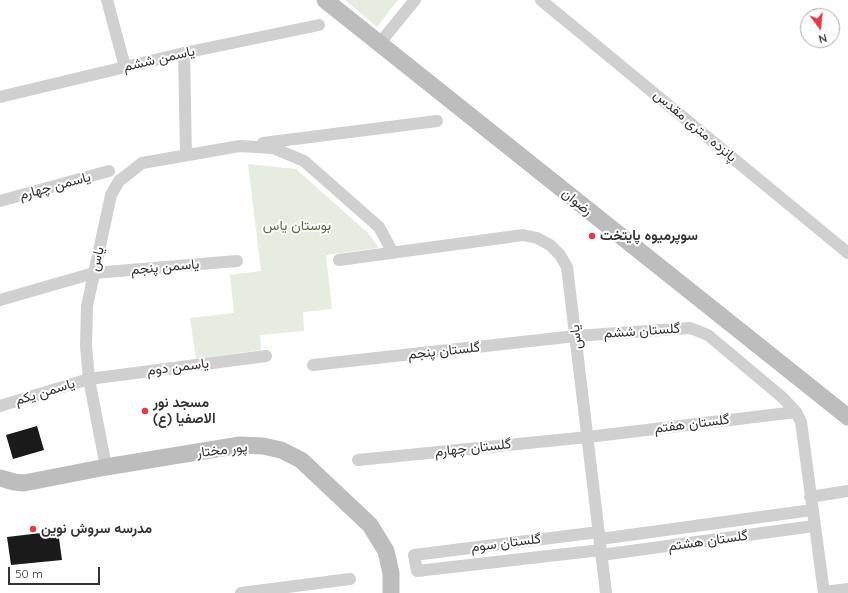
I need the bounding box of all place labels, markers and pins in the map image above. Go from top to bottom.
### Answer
place label: سوپرمیوه پایتخت [600,228,698,244]
marker: سوپرمیوه پایتخت [587,231,597,241]
place label: مسجد نور الاصفیا (ع) [153,395,216,428]
marker: مسجد نور الاصفیا (ع) [140,406,150,416]
place label: مدرسه سروش نوین [41,521,152,537]
marker: مدرسه سروش نوین [28,524,38,534]

